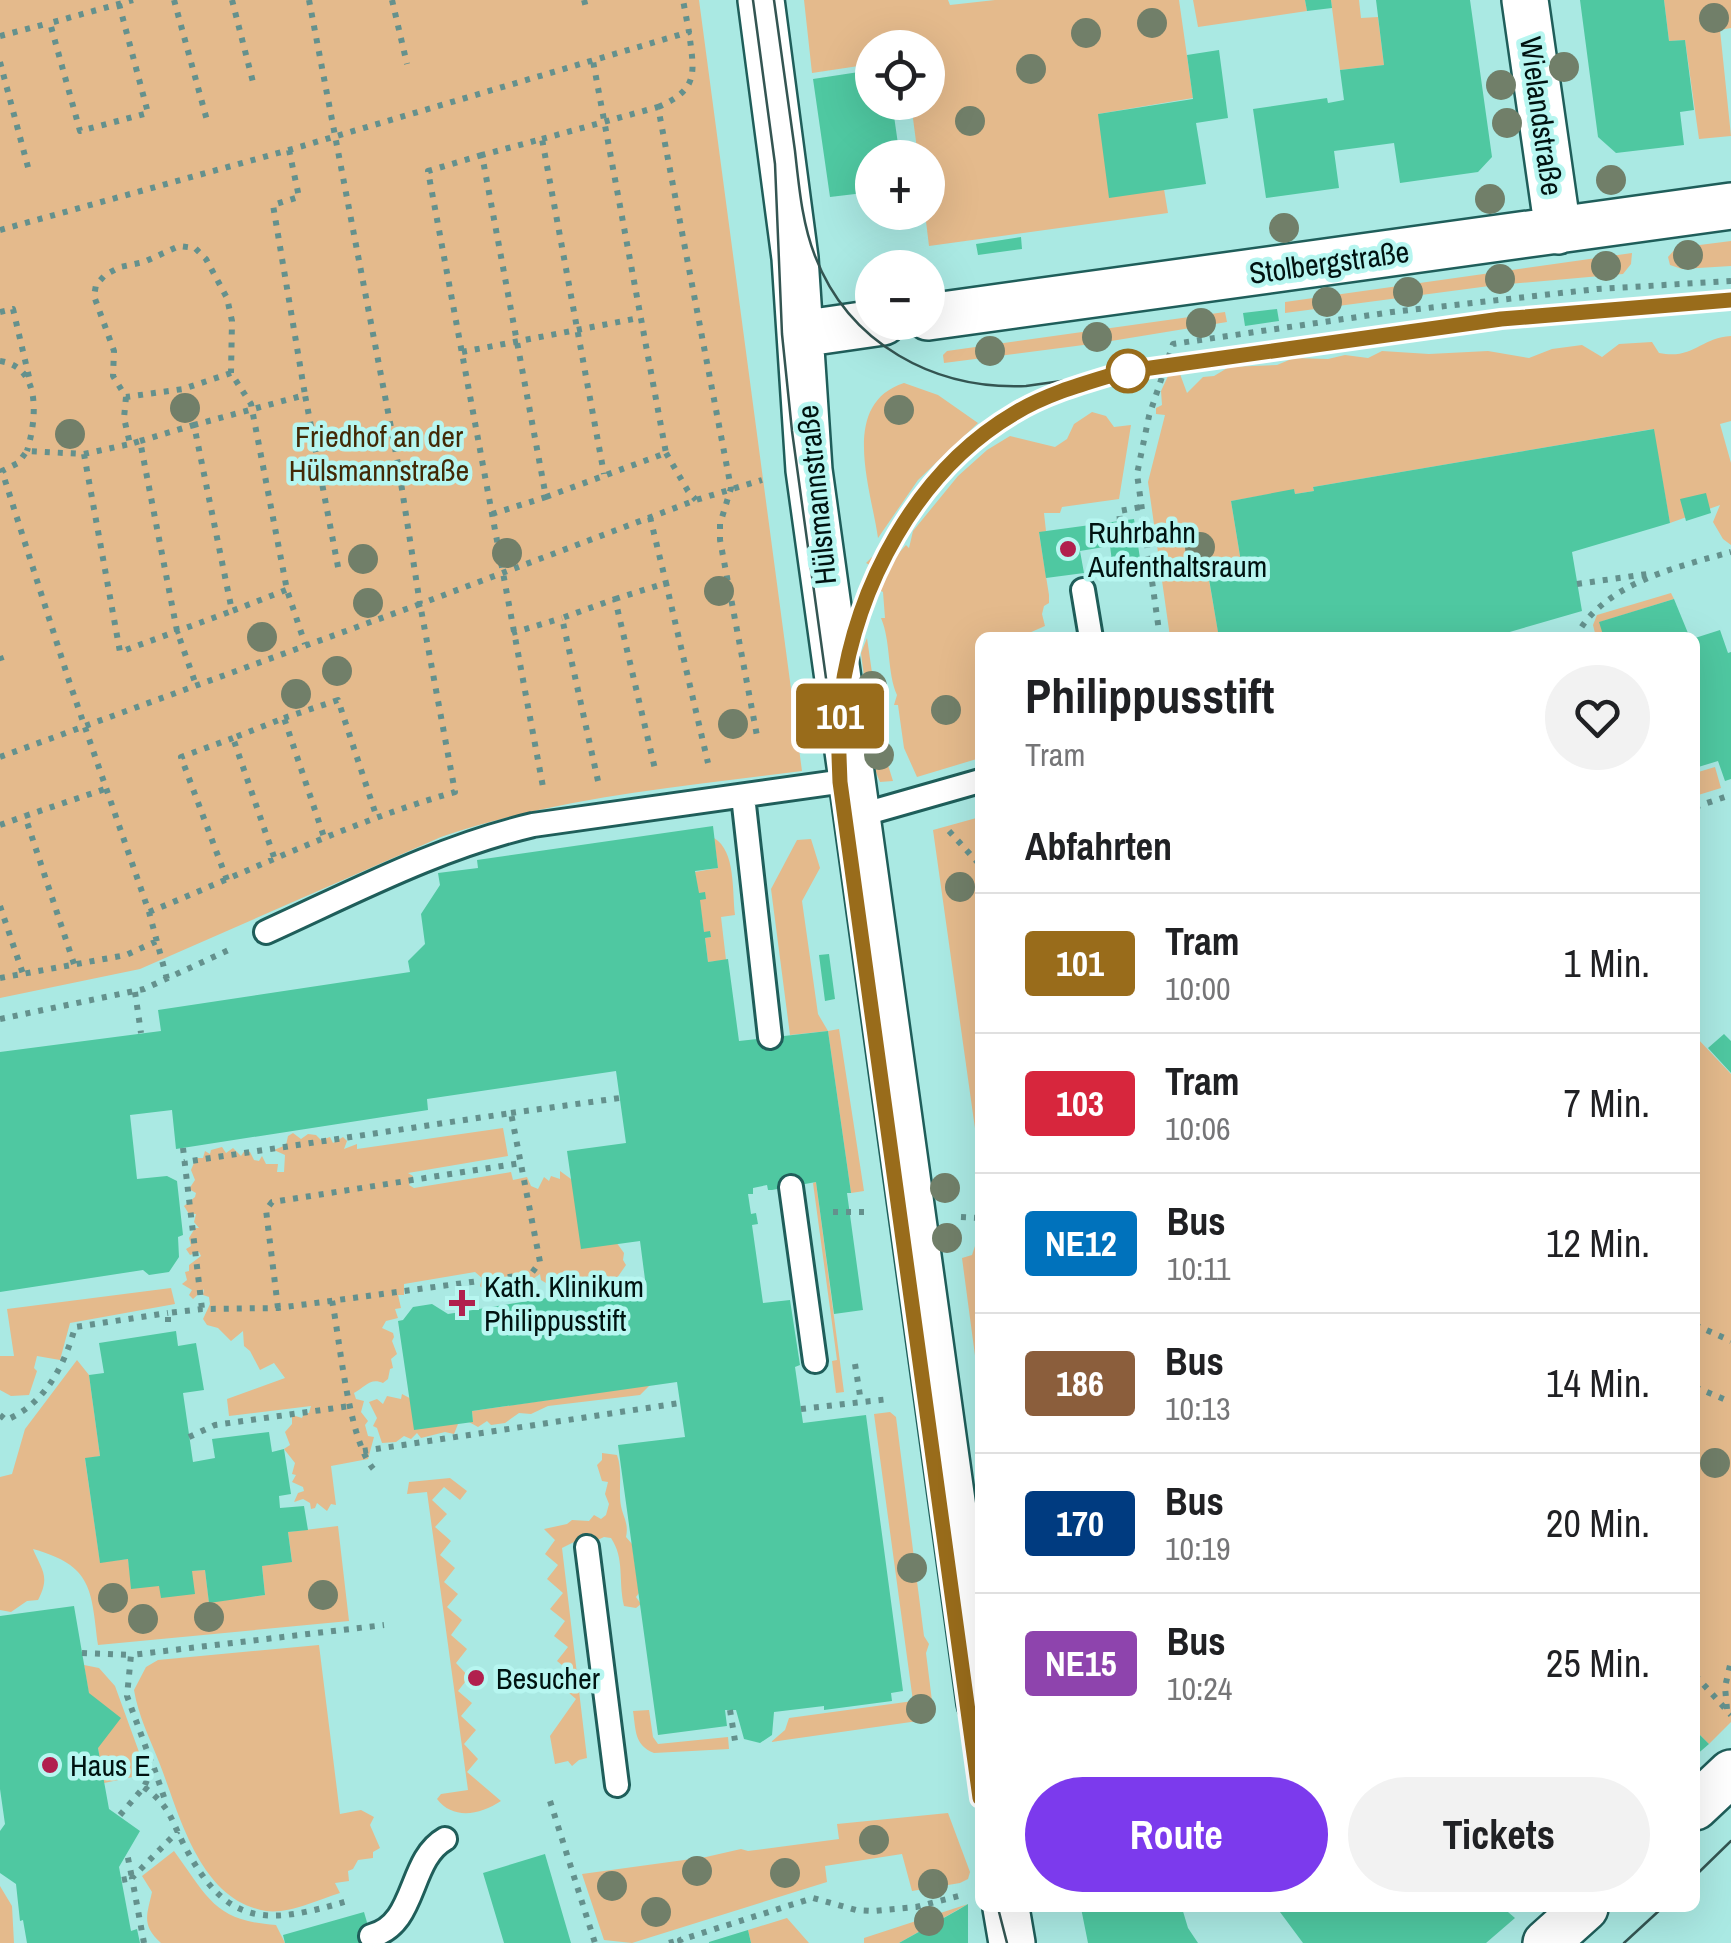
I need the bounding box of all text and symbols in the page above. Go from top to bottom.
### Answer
map controls [855,30,945,340]
button: locate [855,30,945,120]
street label: Wielandstraße [1511,34,1573,198]
button: + [855,140,945,230]
street label: Stolbergstraße [1246,231,1412,293]
button: − [855,250,945,340]
unlabelled marker [1107,350,1149,392]
street label: Hülsmannstraße [787,403,845,587]
park label: Friedhof an der Hülsmannstraße [289,416,469,490]
place label: Ruhrbahn Aufenthaltsraum [1087,512,1267,586]
marker: Ruhrbahn Aufenthaltsraum [1057,538,1079,560]
text: Philippusstift [1025,663,1274,728]
button: heart [1545,665,1650,770]
line badge: 101 [782,684,898,748]
text: 101 [816,693,864,740]
text: Tram [1025,733,1085,776]
text: Abfahrten [1025,821,1172,872]
text: Tram [1165,916,1239,967]
text: 1 Min. [1563,938,1650,989]
text: 101 [1056,940,1104,987]
text: 10:00 [1165,967,1231,1010]
text: Tram [1165,1056,1239,1107]
text: 7 Min. [1563,1078,1650,1129]
text: 103 [1056,1080,1104,1127]
text: 10:06 [1165,1107,1231,1150]
text: Bus [1167,1196,1226,1247]
text: 12 Min. [1546,1218,1650,1269]
text: NE12 [1045,1220,1117,1267]
text: 10:11 [1167,1247,1231,1290]
place label: Kath. Klinikum Philippusstift [484,1266,644,1340]
marker: Kath. Klinikum Philippusstift [449,1290,475,1316]
text: Bus [1165,1336,1224,1387]
text: 14 Min. [1546,1358,1650,1409]
text: 186 [1056,1360,1104,1407]
text: 10:13 [1165,1387,1231,1430]
text: Bus [1165,1476,1224,1527]
text: 20 Min. [1546,1498,1650,1549]
text: 170 [1056,1500,1104,1547]
text: 10:19 [1165,1527,1231,1570]
text: Bus [1167,1616,1226,1667]
text: 25 Min. [1546,1638,1650,1689]
text: NE15 [1045,1640,1117,1687]
place label: Besucher [496,1658,601,1698]
marker: Besucher [465,1667,487,1689]
text: 10:24 [1167,1667,1232,1710]
place label: Haus E [70,1745,151,1785]
marker: Haus E [39,1754,61,1776]
button: Route [1025,1777,1328,1892]
button: Tickets [1348,1777,1650,1892]

